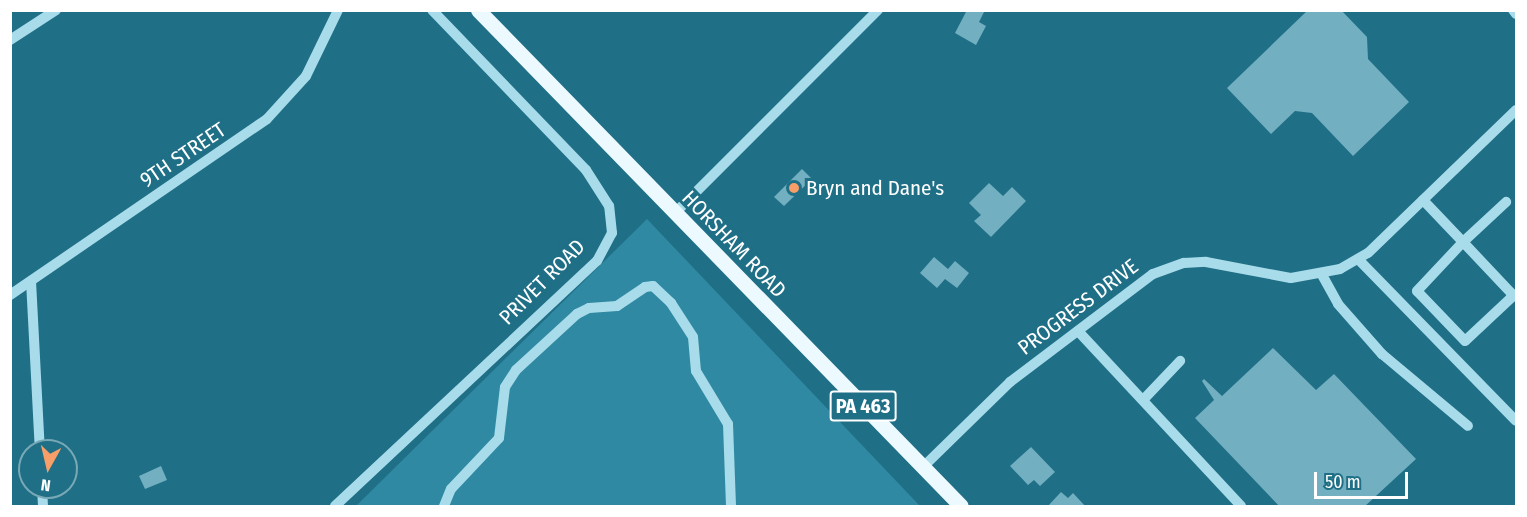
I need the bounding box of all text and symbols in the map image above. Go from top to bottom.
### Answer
street label: 9TH STREET [135,117,231,193]
place label: Bryn and Dane's [806,175,944,201]
marker: Bryn and Dane's [787,181,801,195]
street label: HORSHAM ROAD [677,185,791,303]
street label: PRIVET ROAD [494,234,590,330]
street label: PROGRESS DRIVE [1013,254,1143,360]
road number: PA 463 [828,389,898,423]
north arrow [18,439,78,499]
scale bar [1317,460,1412,498]
text: 50 m [1325,471,1361,493]
text: N [40,475,52,495]

